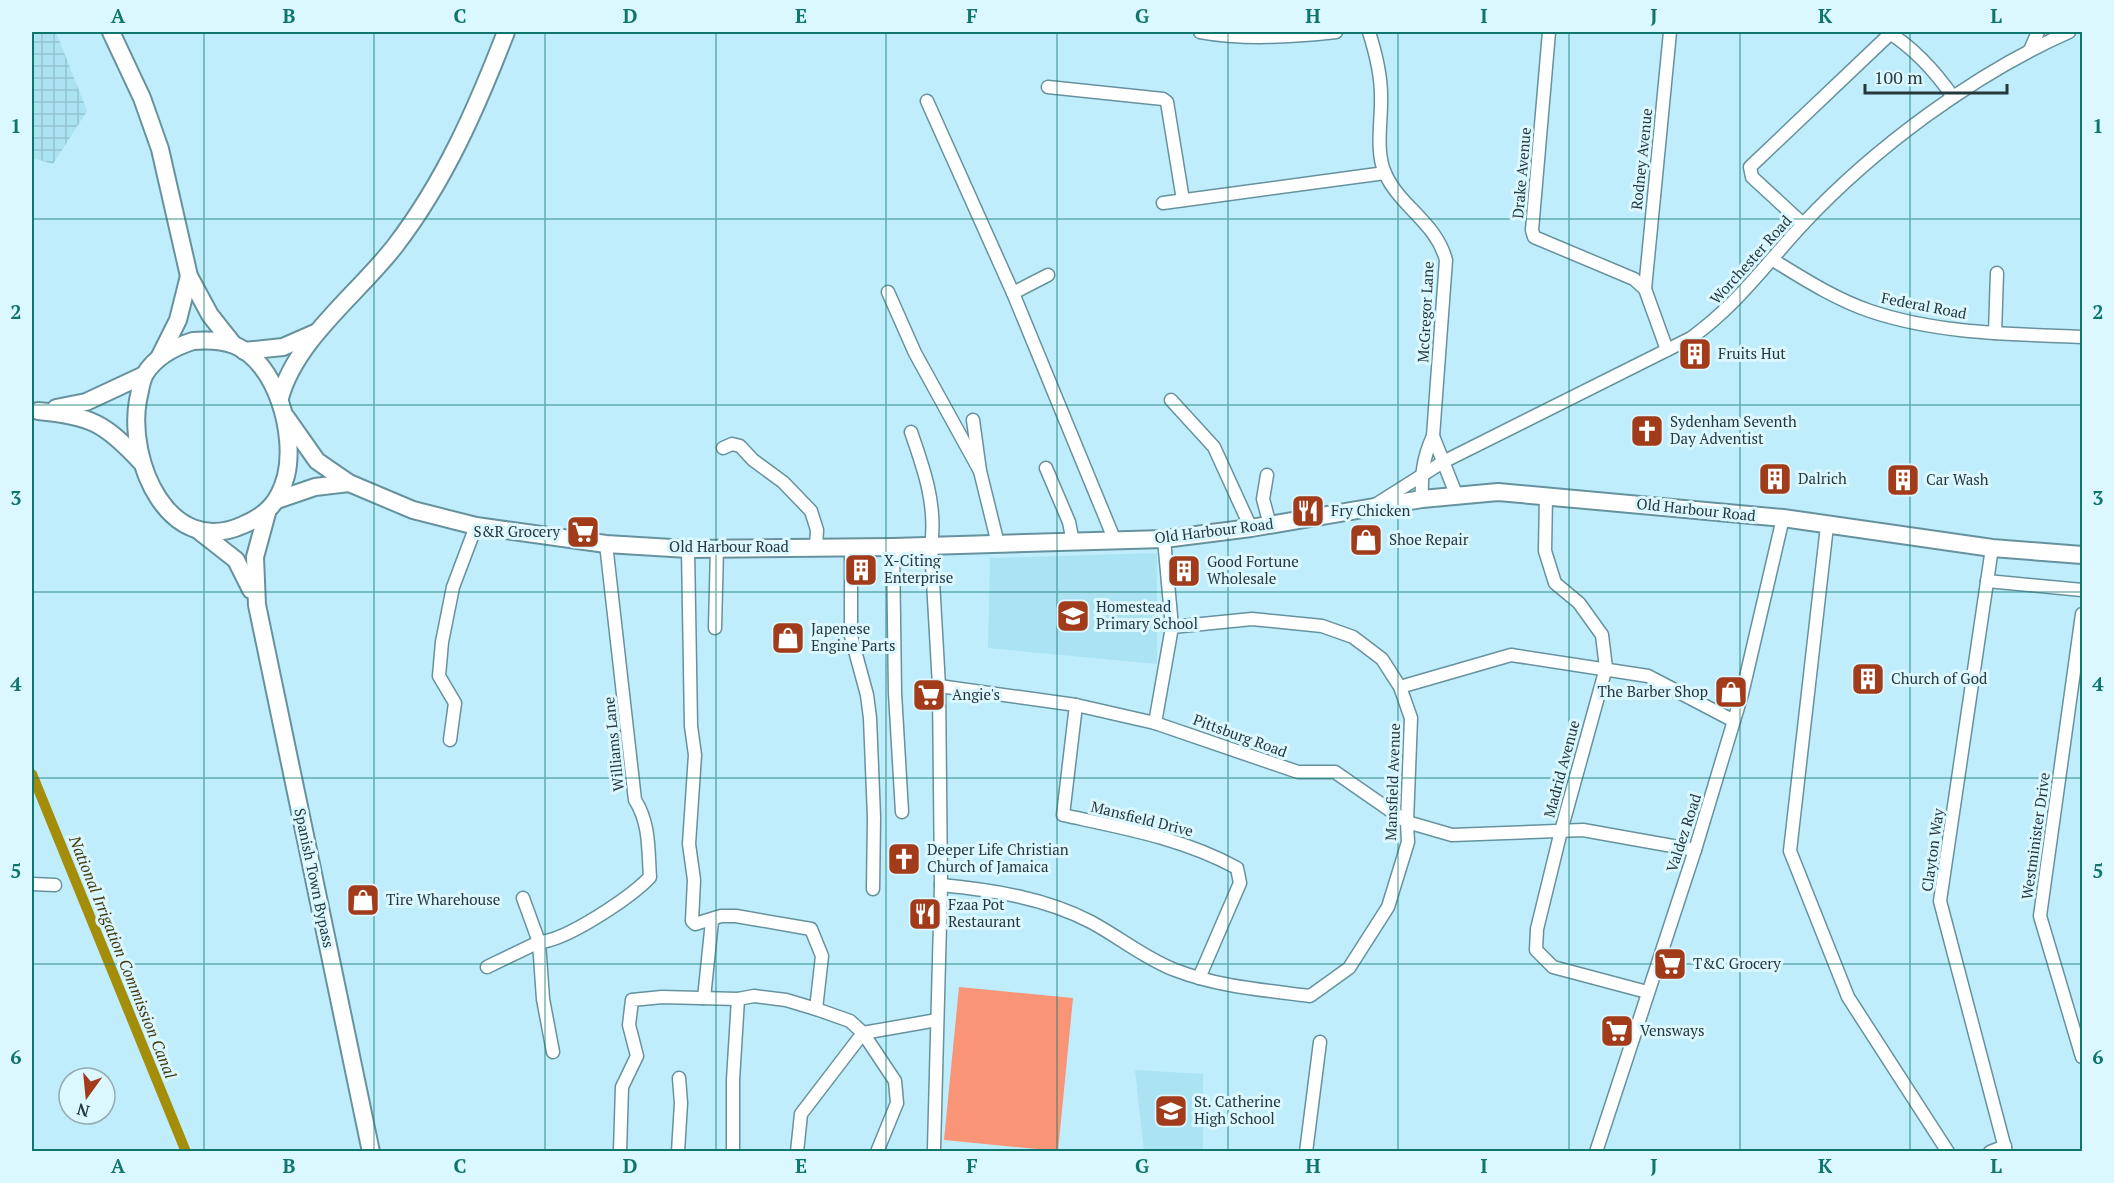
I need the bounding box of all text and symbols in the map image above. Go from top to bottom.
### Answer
text: A [111,2,126,29]
text: B [283,2,296,29]
text: C [453,2,467,29]
text: D [623,2,637,29]
text: E [795,2,807,29]
text: F [966,2,978,29]
text: G [1135,2,1149,29]
text: H [1305,2,1321,29]
text: I [1480,2,1488,29]
text: J [1650,2,1658,29]
text: K [1818,2,1833,29]
text: L [1990,2,2002,29]
scale bar [1865,57,2008,95]
text: 100 m [1874,65,1923,89]
street label: Rodney Avenue [1626,107,1656,211]
text: 1 [10,112,22,139]
text: 1 [2092,112,2104,139]
street label: Drake Avenue [1507,126,1535,219]
street label: Worchester Road [1705,211,1795,308]
street label: McGregor Lane [1412,261,1438,363]
street label: Federal Road [1880,287,1969,323]
text: 2 [10,298,22,325]
text: 2 [2092,298,2104,325]
building icon: Fruits Hut [1677,336,1713,372]
place label: Fruits Hut [1718,343,1786,363]
place label: Sydenham Seventh Day Adventist [1670,411,1797,448]
church icon: Sydenham Seventh Day Adventist [1629,413,1665,449]
building icon: Dalrich [1757,461,1793,497]
building icon: Car Wash [1885,462,1921,498]
place label: Dalrich [1798,468,1847,488]
place label: Car Wash [1926,469,1989,489]
text: 3 [10,484,22,511]
text: 3 [2092,484,2104,511]
restaurant icon: Fry Chicken [1290,493,1326,529]
street label: Old Harbour Road [1635,493,1757,525]
place label: Fry Chicken [1331,500,1410,520]
street label: Old Harbour Road [1153,513,1275,547]
supermarket icon: S&R Grocery [565,514,601,550]
place label: S&R Grocery [473,521,560,541]
shop icon: Shoe Repair [1348,522,1384,558]
place label: Shoe Repair [1389,529,1469,549]
street label: Old Harbour Road [669,536,789,556]
place label: X-Citing Enterprise [884,550,953,587]
place label: Good Fortune Wholesale [1207,551,1299,588]
building icon: X-Citing Enterprise [843,552,879,588]
building icon: Good Fortune Wholesale [1166,553,1202,589]
place label: Homestead Primary School [1096,596,1198,633]
school or university icon: Homestead Primary School [1055,598,1091,634]
place label: Japenese Engine Parts [811,618,895,655]
shop icon: Japenese Engine Parts [770,620,806,656]
building icon: Church of God [1850,661,1886,697]
place label: Church of God [1891,668,1987,688]
text: 4 [10,670,22,697]
text: 4 [2092,670,2104,697]
shop icon: The Barber Shop [1713,674,1749,710]
supermarket icon: Angie's [911,677,947,713]
place label: The Barber Shop [1597,681,1708,701]
place label: Angie's [952,684,1000,704]
street label: Williams Lane [598,696,628,792]
street label: Pittsburg Road [1191,709,1290,761]
street label: Madrid Avenue [1538,718,1584,820]
street label: Mansfield Avenue [1380,723,1404,841]
street label: Westminister Drive [2016,771,2054,901]
street label: Valdez Road [1661,791,1705,874]
street label: Mansfield Drive [1089,796,1196,840]
street label: Spanish Town Bypass [290,806,340,949]
street label: Clayton Way [1916,806,1948,893]
water label: National Irrigation Commission Canal [64,831,182,1082]
place label: Deeper Life Christian Church of Jamaica [927,839,1069,876]
church icon: Deeper Life Christian Church of Jamaica [886,841,922,877]
text: 5 [10,857,22,884]
text: 5 [2092,857,2104,884]
shop icon: Tire Wharehouse [345,882,381,918]
place label: Tire Wharehouse [386,889,500,909]
place label: Fzaa Pot Restaurant [948,894,1021,931]
restaurant icon: Fzaa Pot Restaurant [907,896,943,932]
supermarket icon: T&C Grocery [1652,946,1688,982]
place label: T&C Grocery [1693,953,1781,973]
supermarket icon: Vensways [1599,1013,1635,1049]
place label: Vensways [1640,1020,1704,1040]
text: 6 [10,1043,22,1070]
text: 6 [2092,1043,2104,1070]
north arrow [57,1066,117,1126]
place label: St. Catherine High School [1194,1091,1281,1128]
school or university icon: St. Catherine High School [1153,1093,1189,1129]
text: N [74,1098,92,1123]
text: A [111,1152,126,1179]
text: B [283,1152,296,1179]
text: C [453,1152,467,1179]
text: D [623,1152,637,1179]
text: E [795,1152,807,1179]
text: F [966,1152,978,1179]
text: G [1135,1152,1149,1179]
text: H [1305,1152,1321,1179]
text: I [1480,1152,1488,1179]
text: J [1650,1152,1658,1179]
text: K [1818,1152,1833,1179]
text: L [1990,1152,2002,1179]

